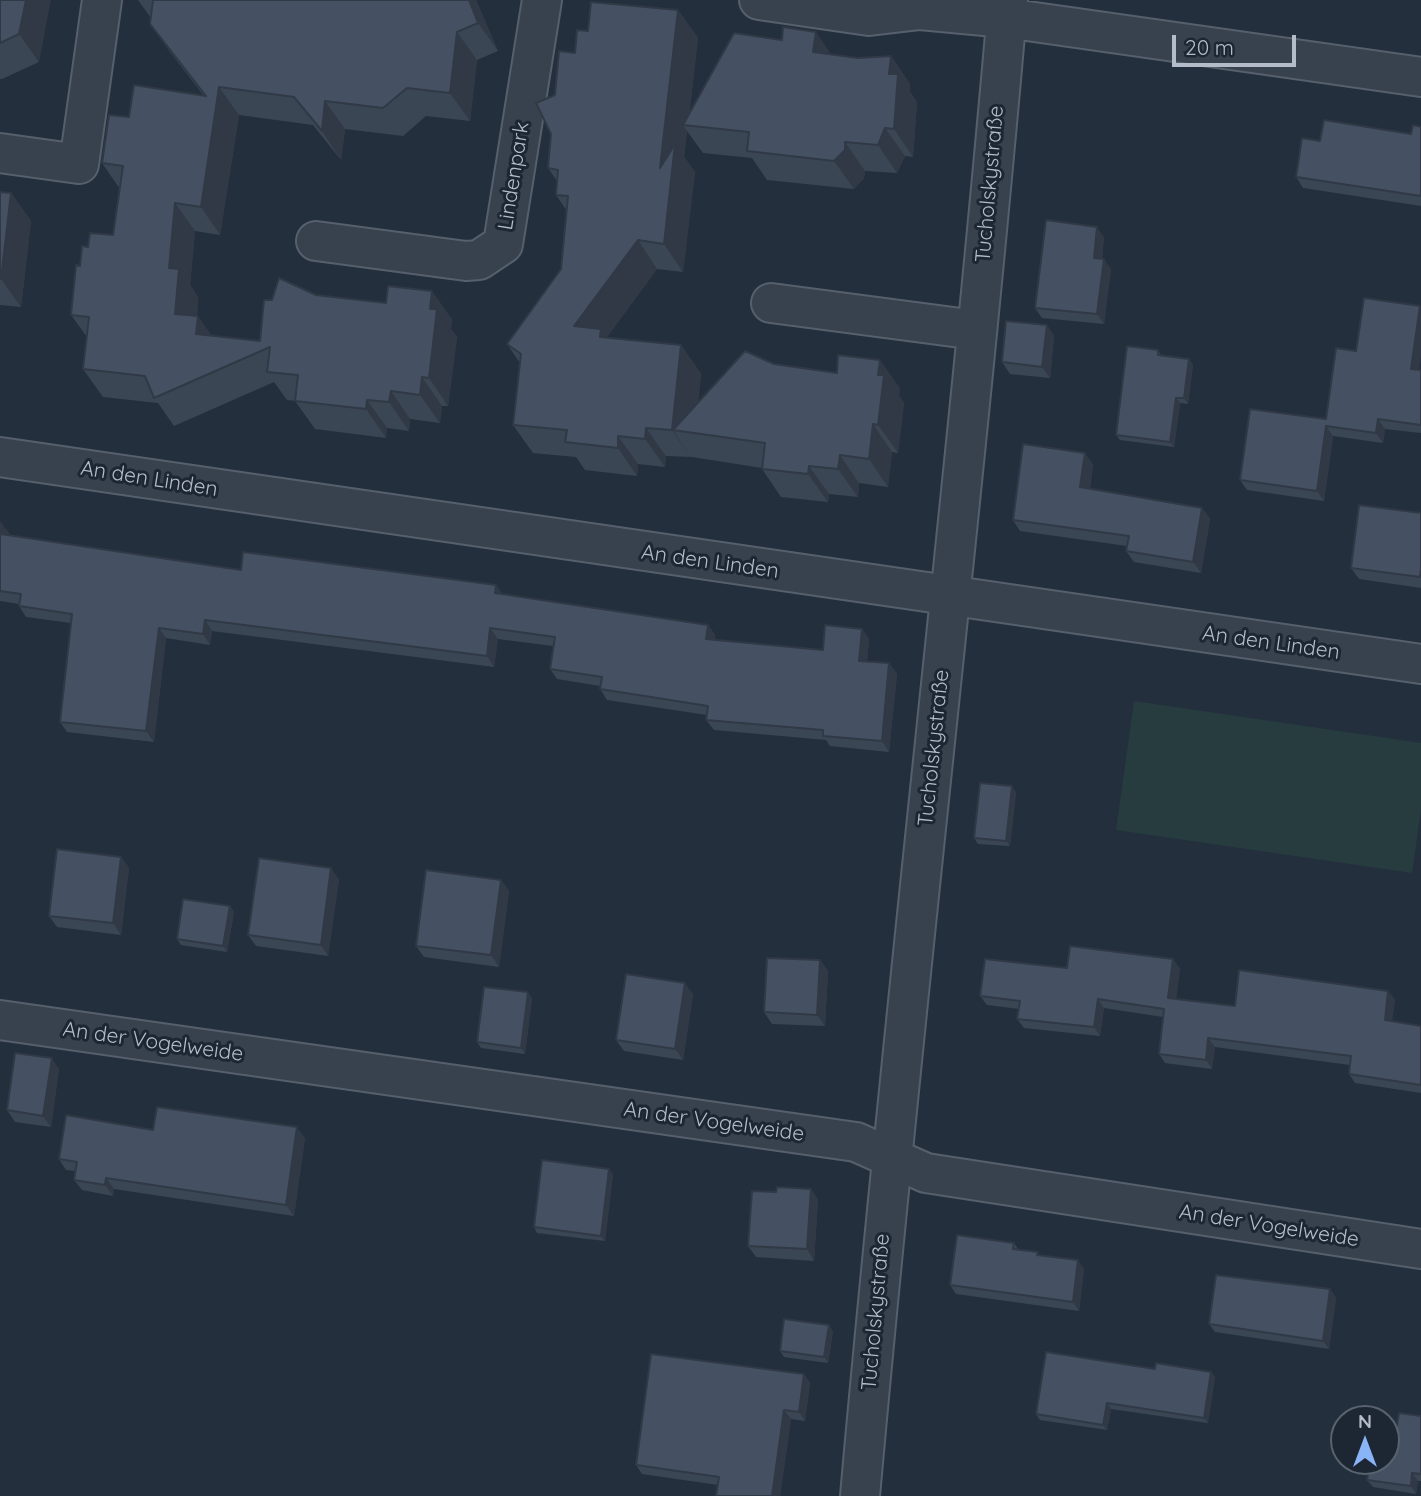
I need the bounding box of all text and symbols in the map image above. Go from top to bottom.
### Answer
scale bar [1176,21,1300,65]
text: 20 m [1185,34,1234,60]
street label: Tucholskystraße [971,105,1009,263]
street label: Lindenpark [493,120,535,232]
street label: An den Linden [79,456,219,502]
street label: An den Linden [640,540,780,584]
street label: An den Linden [1201,621,1341,665]
street label: Tucholskystraße [913,668,955,828]
street label: An der Vogelweide [61,1017,245,1067]
street label: An der Vogelweide [622,1097,806,1147]
street label: An der Vogelweide [1177,1199,1361,1253]
street label: Tucholskystraße [857,1233,895,1391]
north arrow [1330,1405,1400,1475]
text: N [1358,1409,1372,1433]

